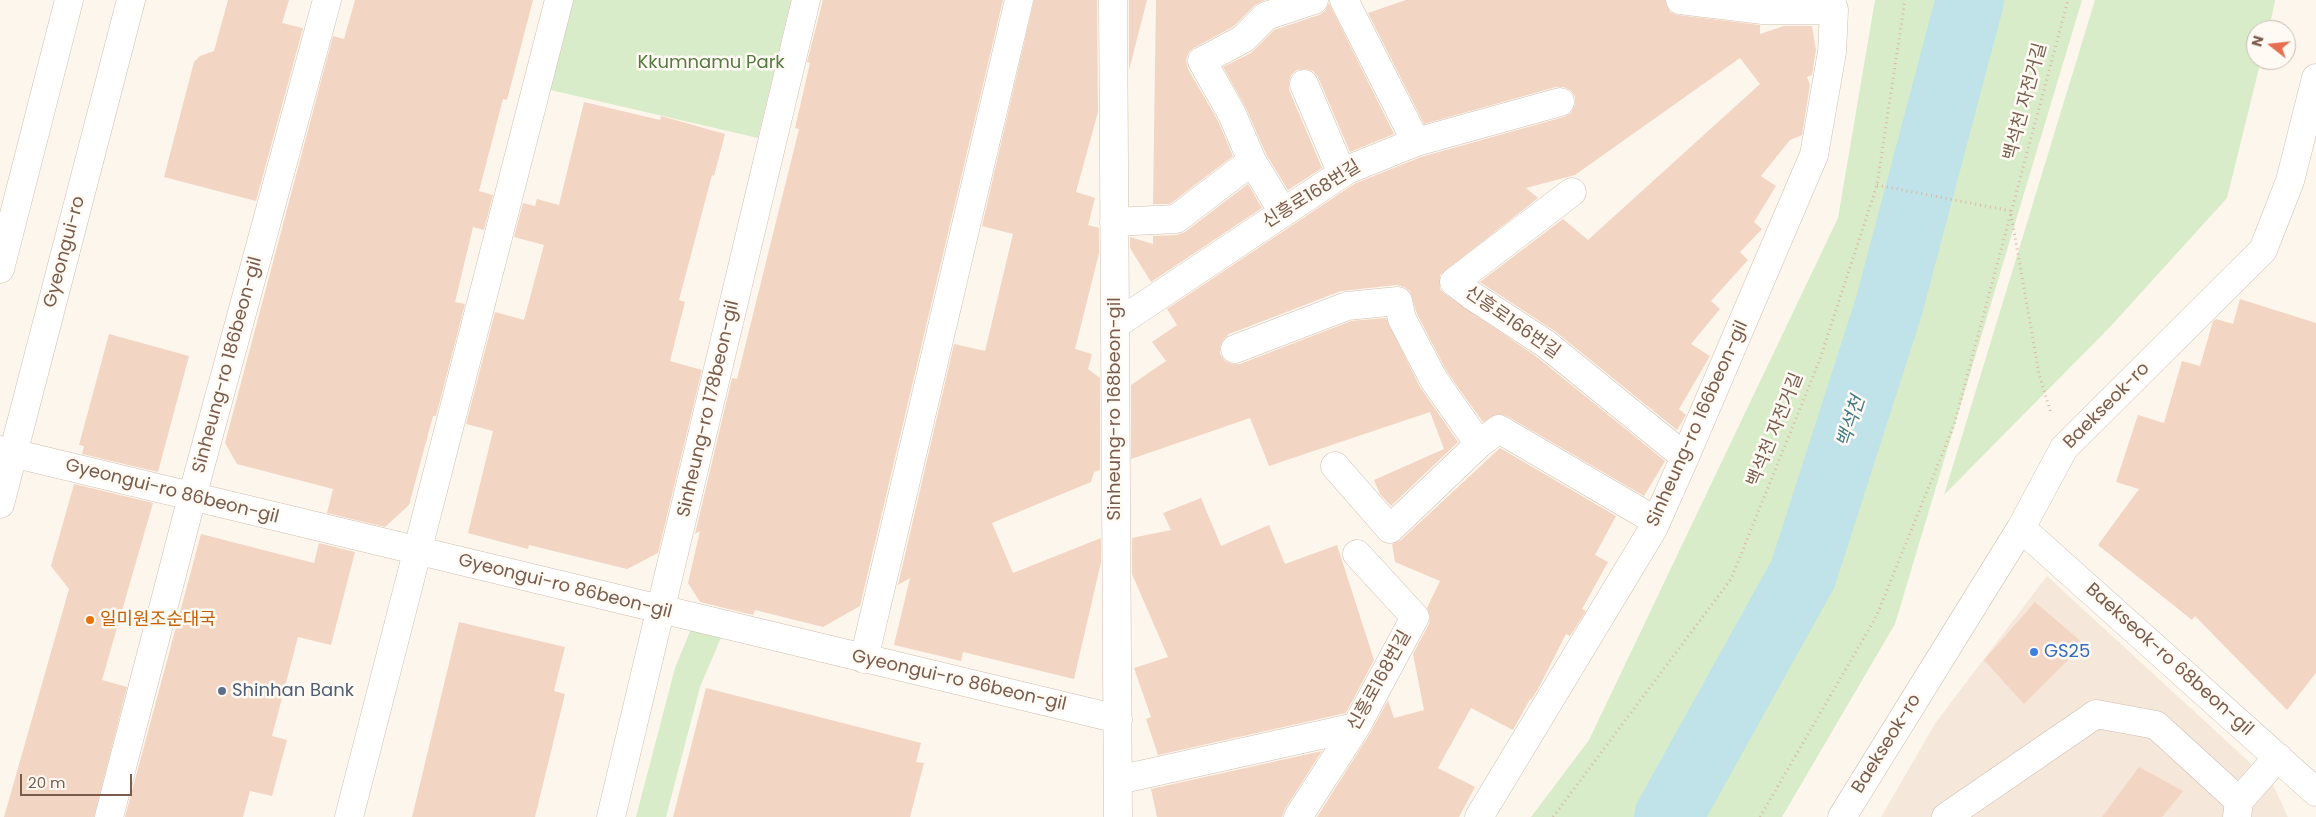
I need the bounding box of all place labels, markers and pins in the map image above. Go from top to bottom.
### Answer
place label: 일미원조순대국 [100,609,216,631]
marker: 일미원조순대국 [84,614,96,626]
place label: GS25 [2044,641,2090,663]
marker: GS25 [2028,646,2040,658]
place label: Shinhan Bank [232,680,354,702]
marker: Shinhan Bank [216,685,228,697]

